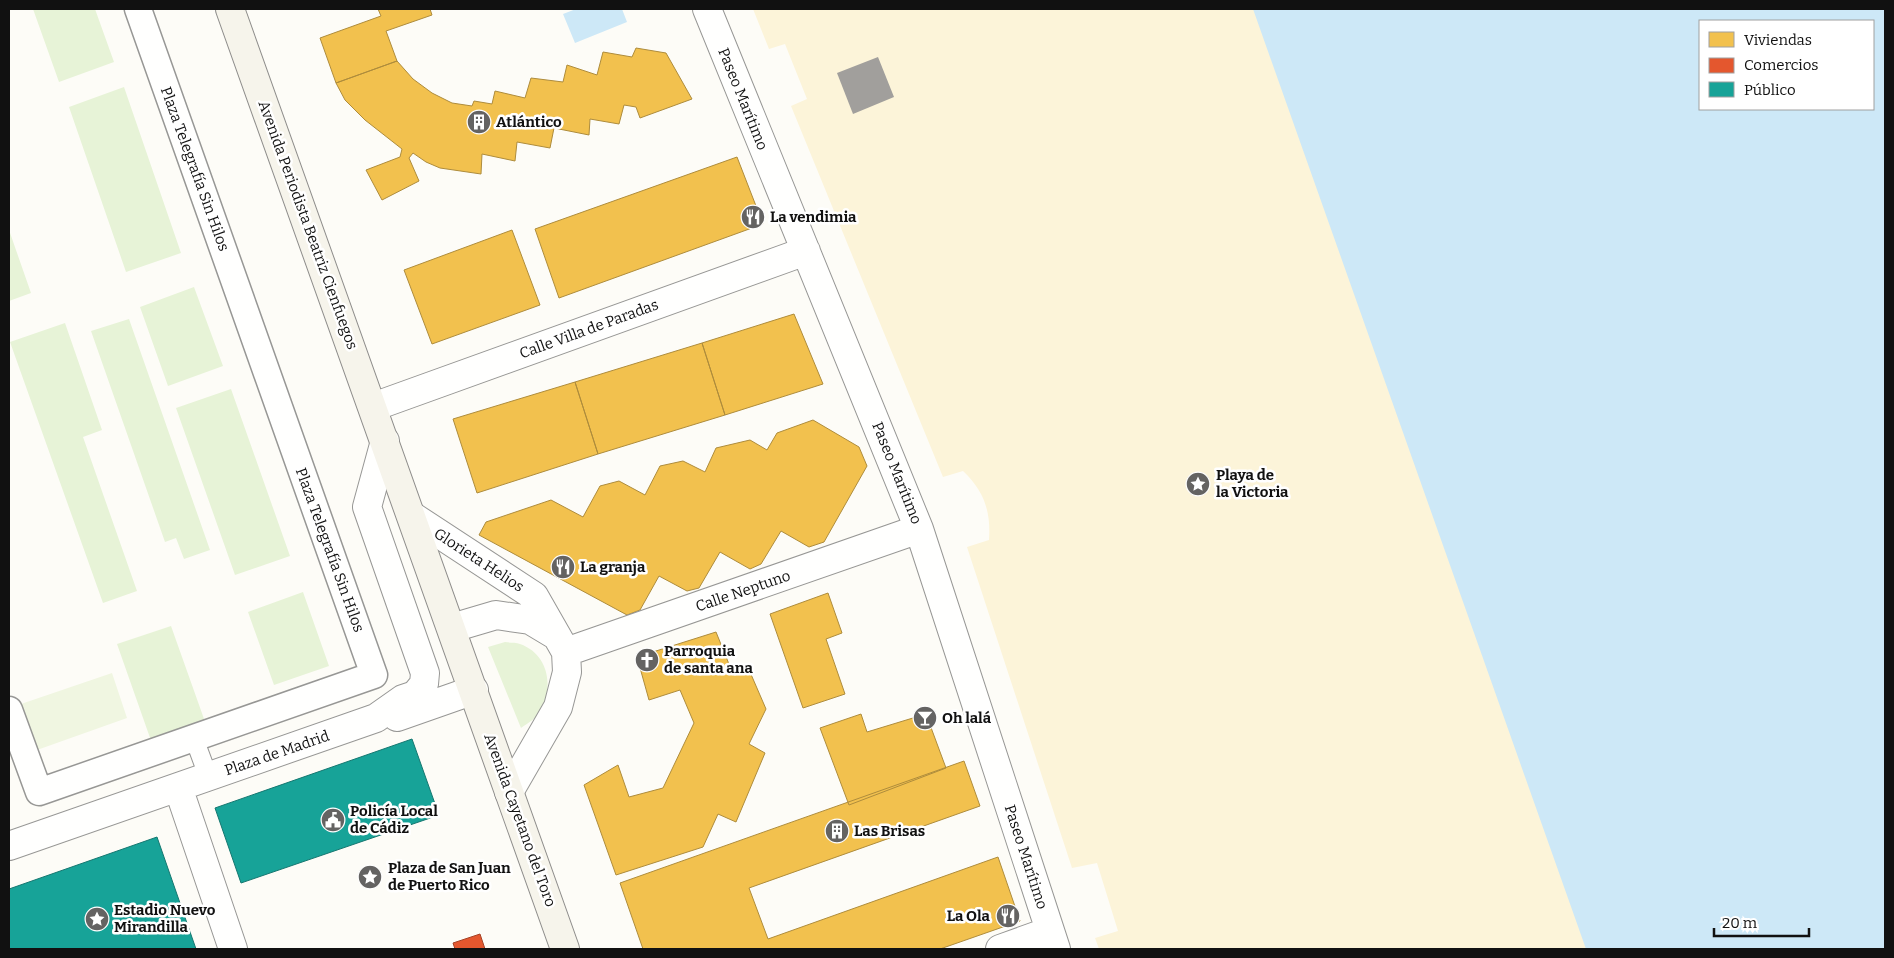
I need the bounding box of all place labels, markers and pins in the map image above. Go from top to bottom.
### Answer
building icon: Atlántico [466,109,492,135]
place label: Atlántico [496,113,562,131]
restaurant icon: La vendimia [740,204,766,230]
place label: La vendimia [770,208,857,226]
place label: Playa de la Victoria [1216,466,1289,501]
place icon: Playa de la Victoria [1185,471,1211,497]
restaurant icon: La granja [550,554,576,580]
place label: La granja [580,558,646,576]
place label: Parroquia de santa ana [664,642,753,677]
church icon: Parroquia de santa ana [634,647,660,673]
bar icon: Oh lalá [912,705,938,731]
place label: Oh lalá [942,709,992,727]
place label: Policía Local de Cádiz [350,802,438,837]
public building icon: Policía Local de Cádiz [320,807,346,833]
building icon: Las Brisas [824,818,850,844]
place label: Las Brisas [854,822,925,840]
place label: Plaza de San Juan de Puerto Rico [388,859,511,894]
place icon: Plaza de San Juan de Puerto Rico [357,864,383,890]
place label: Estadio Nuevo Mirandilla [114,901,216,936]
restaurant icon: La Ola [995,903,1021,929]
place icon: Estadio Nuevo Mirandilla [84,906,110,932]
place label: La Ola [947,907,991,925]

